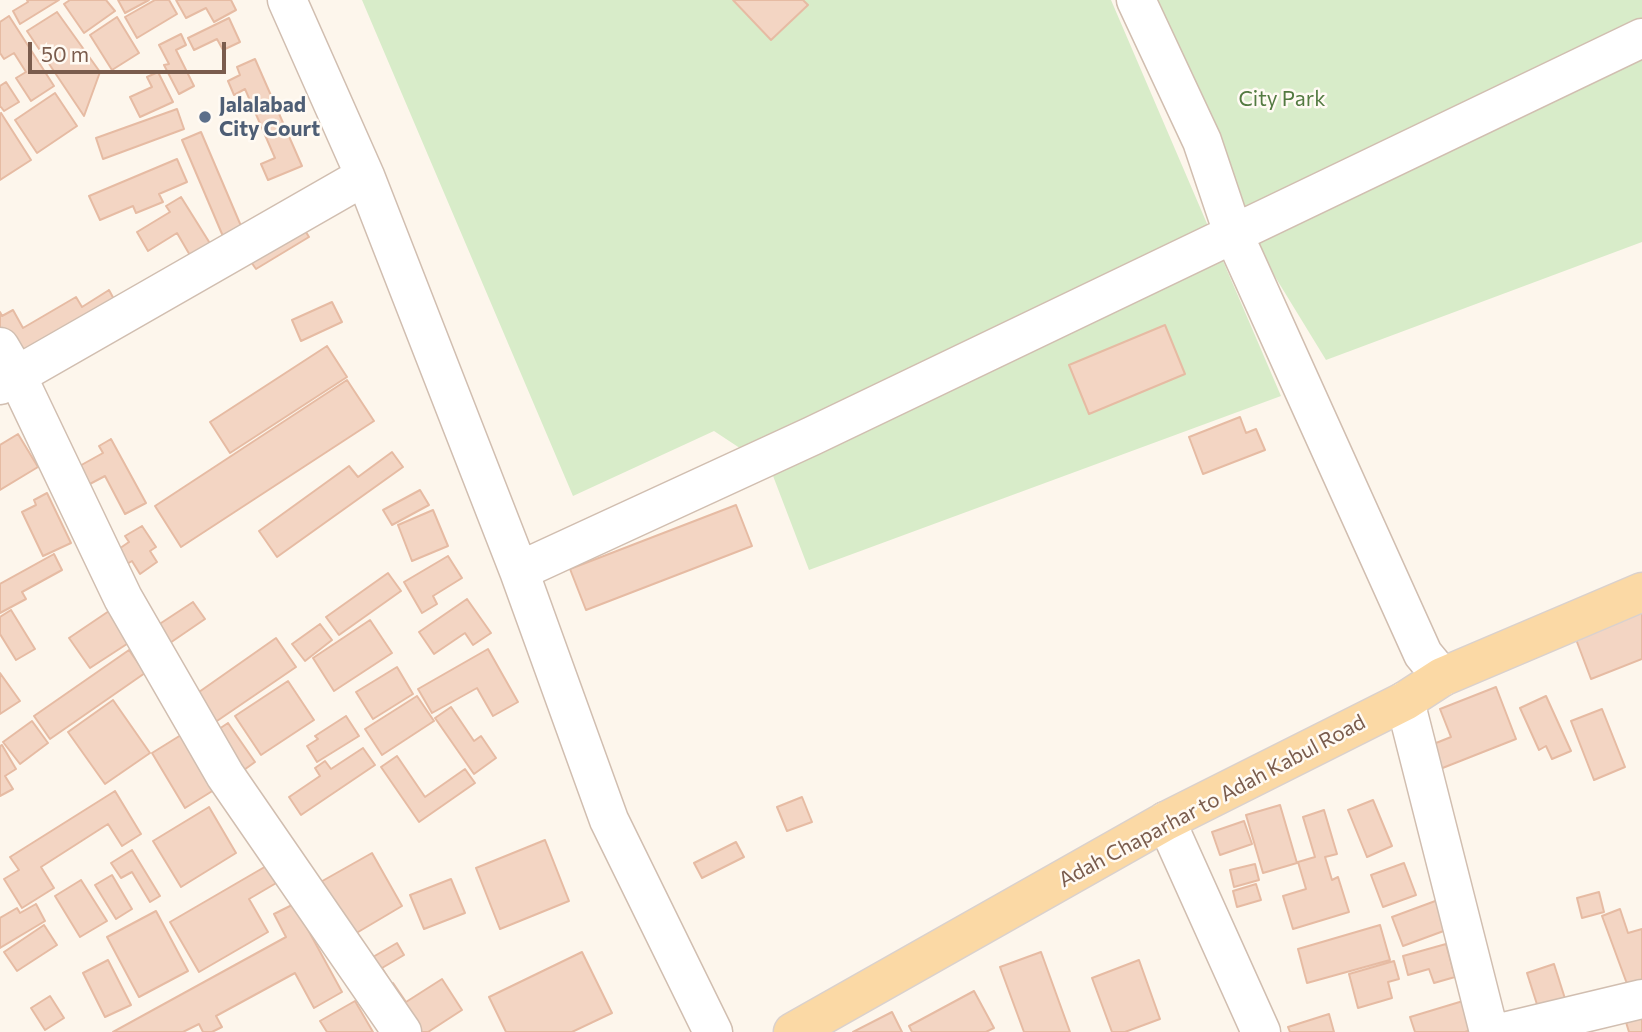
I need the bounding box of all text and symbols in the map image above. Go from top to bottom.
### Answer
scale bar [32,28,229,72]
text: 50 m [41,41,89,66]
park label: City Park [1238,86,1326,112]
place label: Jalalabad City Court [219,92,320,142]
marker: Jalalabad City Court [197,109,213,125]
street label: Adah Chaparhar to Adah Kabul Road [1054,709,1370,893]

